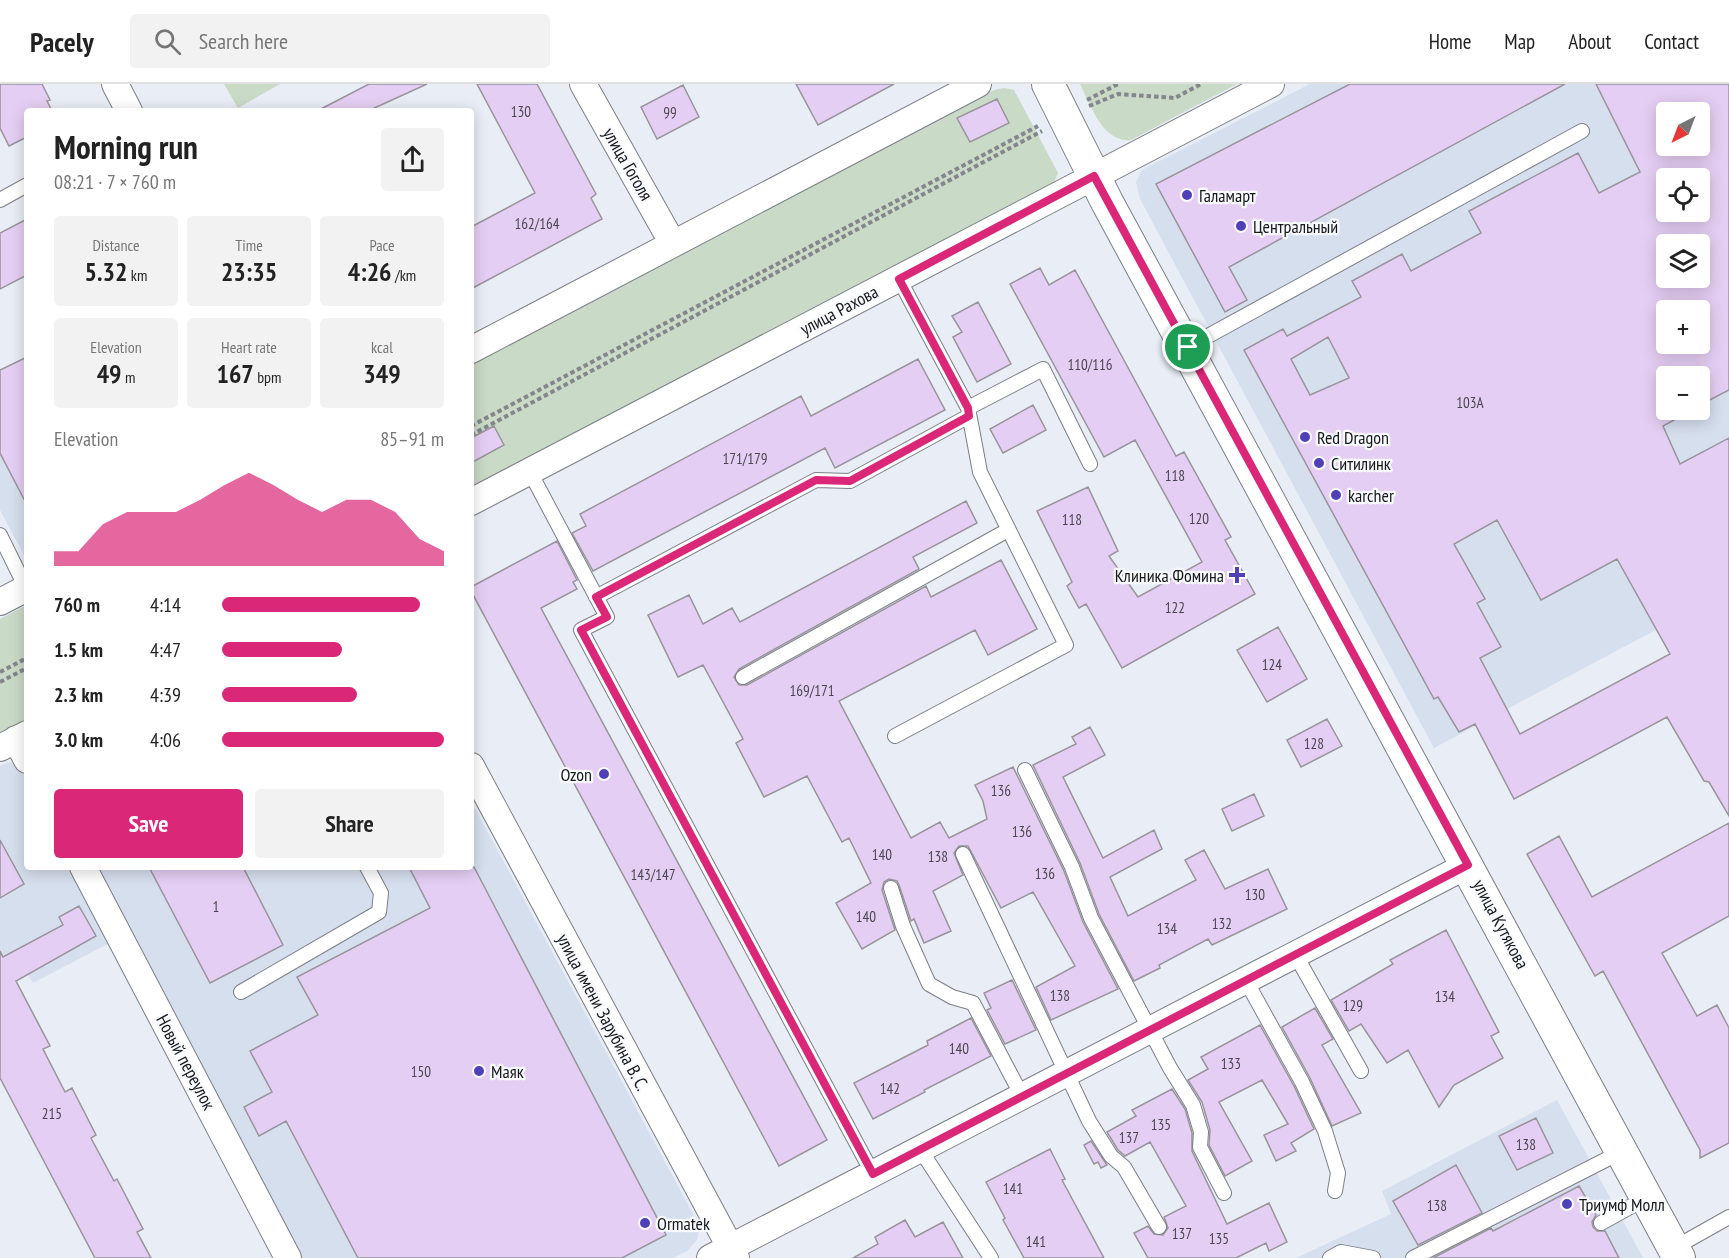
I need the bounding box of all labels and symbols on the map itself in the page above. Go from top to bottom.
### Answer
house number: 130 [511,102,531,121]
north arrow [1656,102,1710,156]
house number: 99 [663,103,677,122]
street label: улица Гоголя [598,123,658,205]
place label: Галамарт [1199,184,1256,207]
marker: Галамарт [1180,188,1194,202]
house number: 162/164 [515,214,560,233]
place label: Центральный [1253,215,1338,238]
marker: Центральный [1234,219,1248,233]
street label: улица Рахова [796,280,882,340]
pin [1162,321,1213,372]
house number: 110/116 [1068,355,1113,374]
house number: 103А [1456,393,1485,412]
place label: Red Dragon [1317,426,1389,449]
marker: Red Dragon [1298,430,1312,444]
house number: 171/179 [723,449,767,468]
place label: Ситилинк [1331,452,1391,475]
marker: Ситилинк [1312,456,1326,470]
house number: 118 [1165,466,1185,485]
place label: karcher [1348,484,1394,507]
marker: karcher [1329,488,1343,502]
house number: 120 [1189,509,1209,528]
house number: 118 [1062,510,1082,529]
place label: Клиника Фомина [1115,564,1224,587]
marker: Клиника Фомина [1228,566,1246,584]
house number: 122 [1165,598,1185,617]
house number: 124 [1262,655,1282,674]
house number: 169/171 [790,681,834,700]
house number: 128 [1304,734,1324,753]
place label: Ozon [560,763,592,786]
marker: Ozon [597,767,611,781]
house number: 136 [991,781,1011,800]
house number: 136 [1012,822,1032,841]
house number: 140 [872,845,892,864]
house number: 138 [928,847,948,866]
house number: 136 [1035,864,1055,883]
house number: 143/147 [631,865,675,884]
street label: улица Кутякова [1468,875,1534,973]
house number: 130 [1245,885,1265,904]
house number: 1 [213,897,219,916]
house number: 140 [856,907,876,926]
house number: 132 [1212,914,1232,933]
house number: 134 [1157,919,1177,938]
street label: улица имени Зарубина В. С. [552,929,654,1095]
house number: 138 [1050,986,1070,1005]
house number: 134 [1435,987,1455,1006]
house number: 129 [1343,996,1363,1015]
street label: Новый переулок [151,1010,221,1114]
house number: 140 [949,1039,969,1058]
house number: 133 [1221,1054,1241,1073]
place label: Маяк [491,1060,524,1083]
house number: 150 [411,1062,431,1081]
marker: Маяк [472,1064,486,1078]
house number: 142 [880,1079,900,1098]
house number: 215 [42,1104,62,1123]
house number: 135 [1151,1115,1171,1134]
house number: 137 [1119,1128,1139,1147]
house number: 138 [1516,1135,1536,1154]
house number: 141 [1003,1179,1023,1198]
place label: Триумф Молл [1579,1193,1665,1216]
house number: 138 [1427,1196,1447,1215]
marker: Триумф Молл [1560,1197,1574,1211]
place label: Ormatek [657,1212,710,1235]
marker: Ormatek [638,1216,652,1230]
house number: 137 [1172,1224,1192,1243]
house number: 135 [1209,1229,1229,1248]
house number: 141 [1026,1232,1046,1251]

